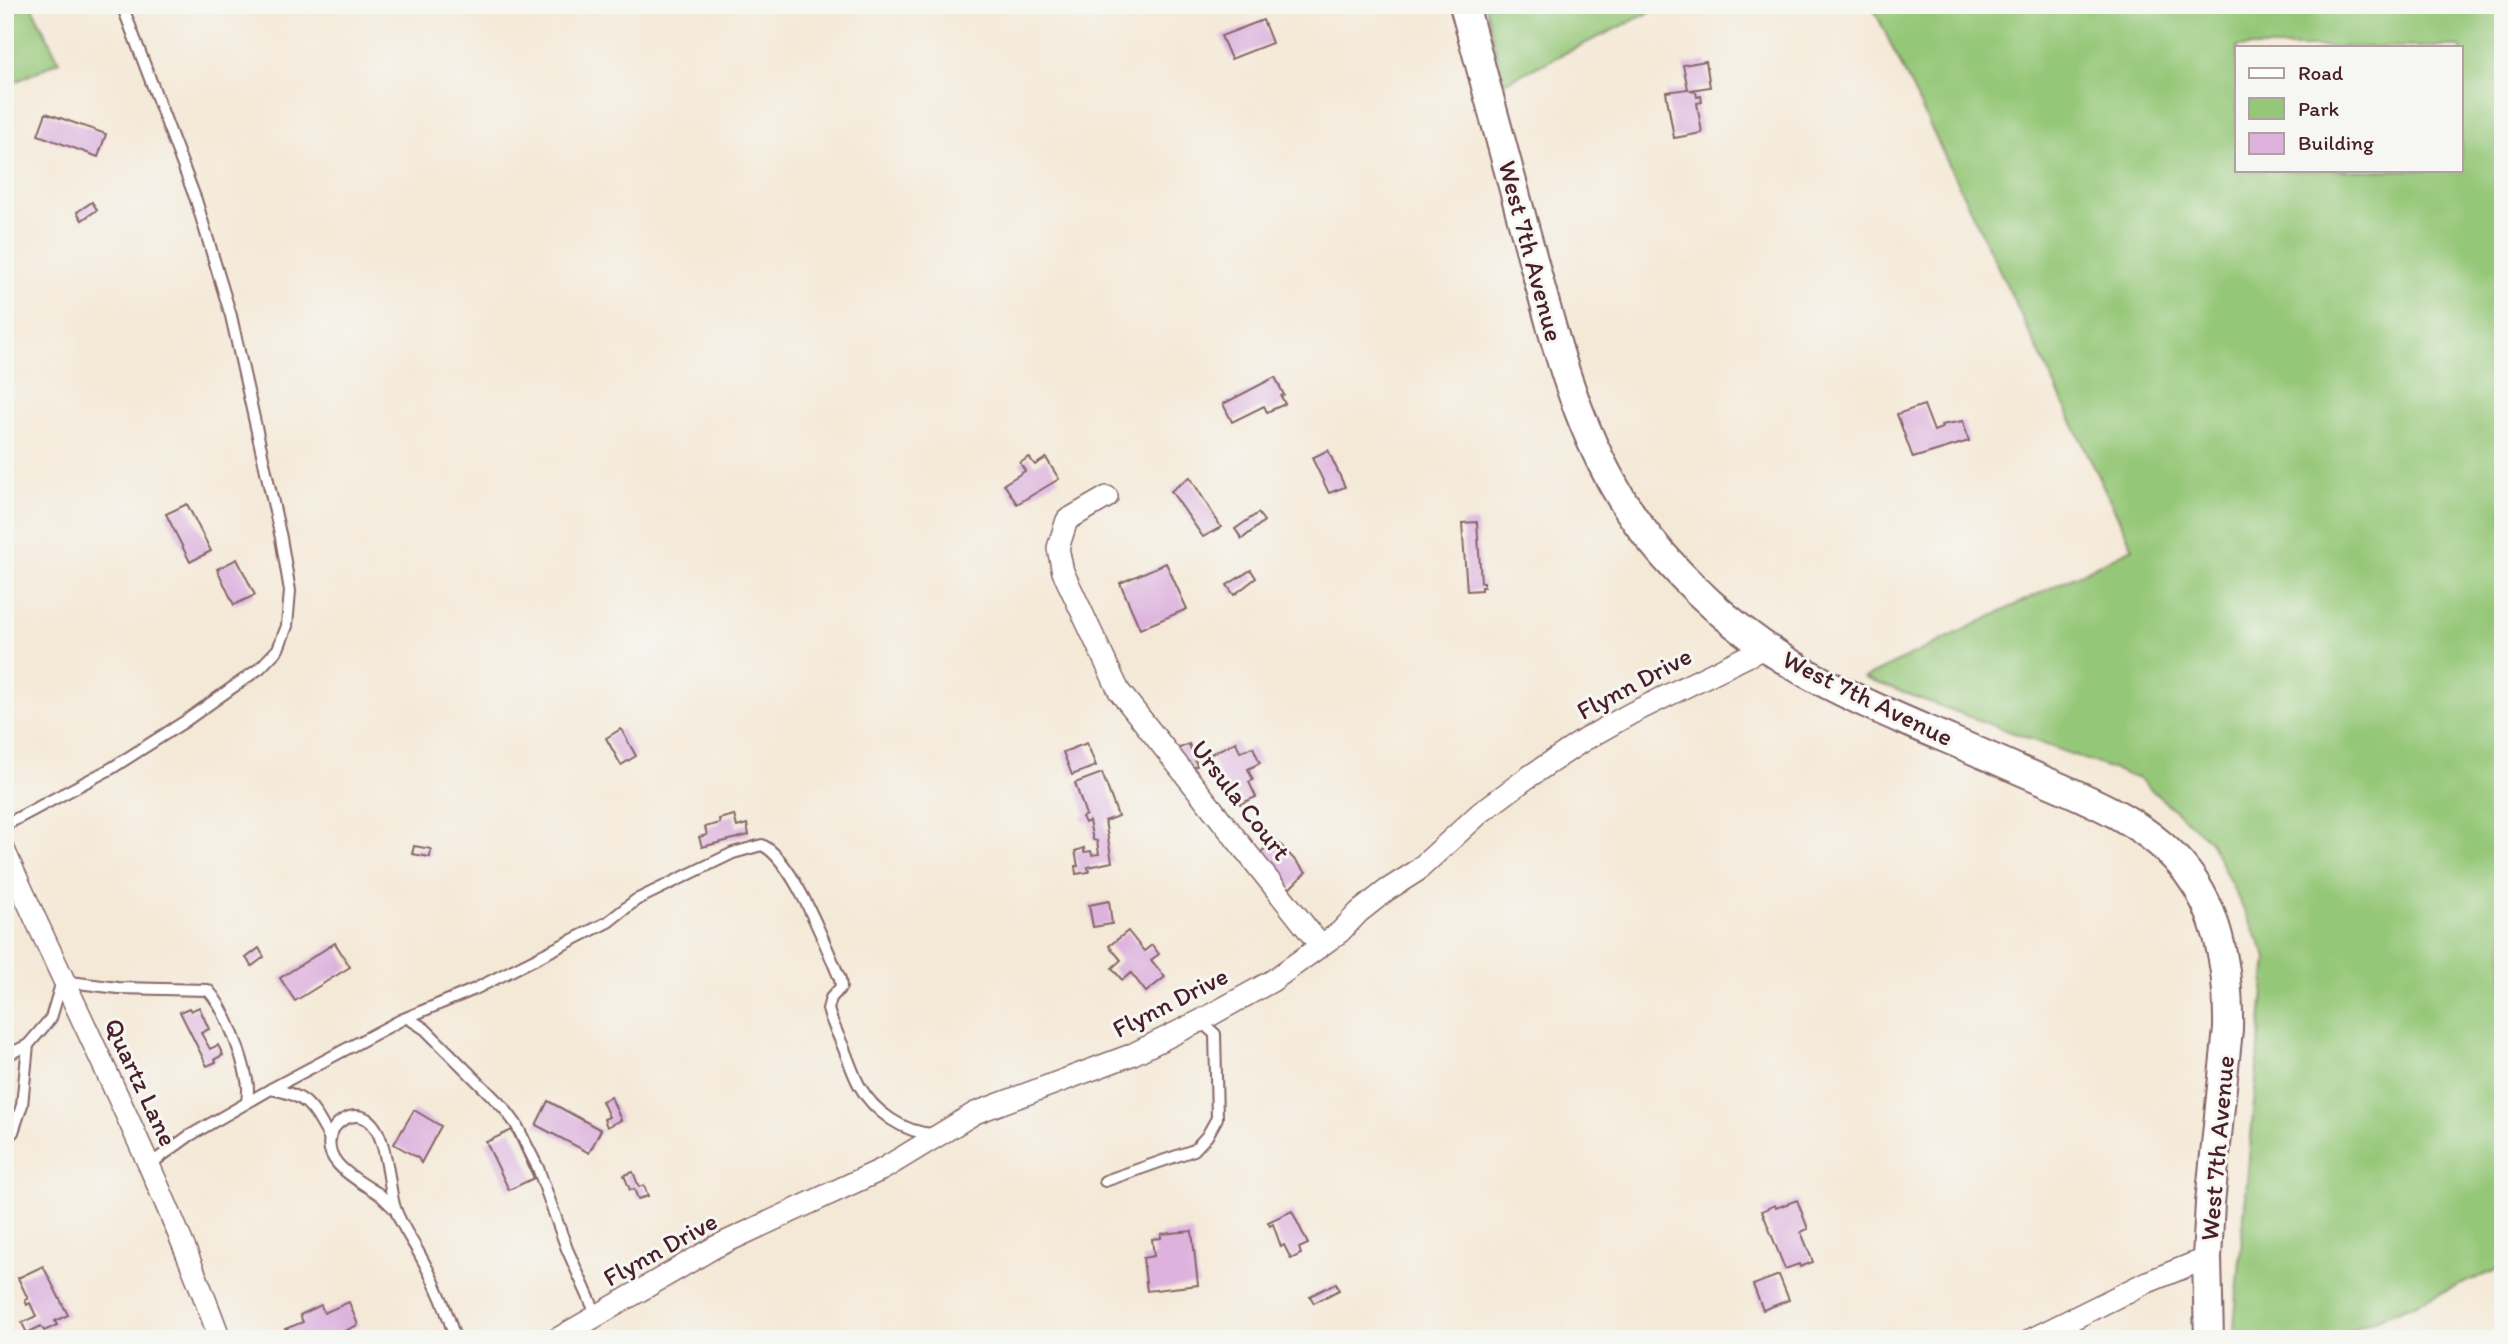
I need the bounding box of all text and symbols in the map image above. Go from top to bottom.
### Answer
legend [2235,46,2462,172]
text: Road [2298,60,2344,85]
text: Park [2298,96,2340,121]
text: Building [2298,130,2374,155]
street label: West 7th Avenue [1491,157,1571,345]
street label: Flynn Drive [1571,639,1697,727]
street label: West 7th Avenue [1777,643,1959,753]
street label: Ursula Court [1184,733,1298,867]
street label: Flynn Drive [1107,959,1233,1045]
street label: Quartz Lane [97,1013,185,1151]
street label: West 7th Avenue [2193,1054,2241,1242]
street label: Flynn Drive [597,1205,723,1293]

